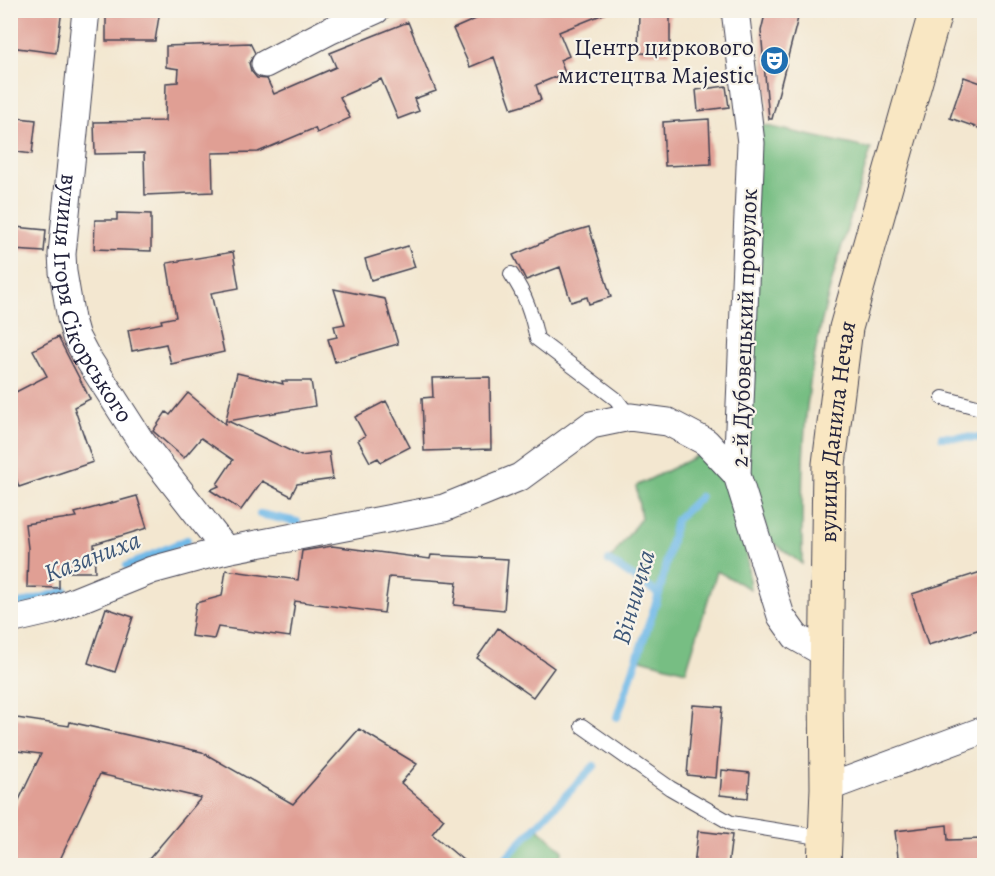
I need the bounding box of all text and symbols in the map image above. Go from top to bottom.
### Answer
place label: Центр циркового мистецтва Majestic [558,31,754,91]
theatre icon: Центр циркового мистецтва Majestic [759,45,791,77]
street label: вулиця Ігоря Сікорського [46,172,141,429]
street label: 2-й Дубовецький провулок [723,188,765,468]
street label: вулиця Данила Нечая [812,317,863,543]
water label: Казаниха [39,522,146,591]
water label: Вінничка [603,546,664,648]

